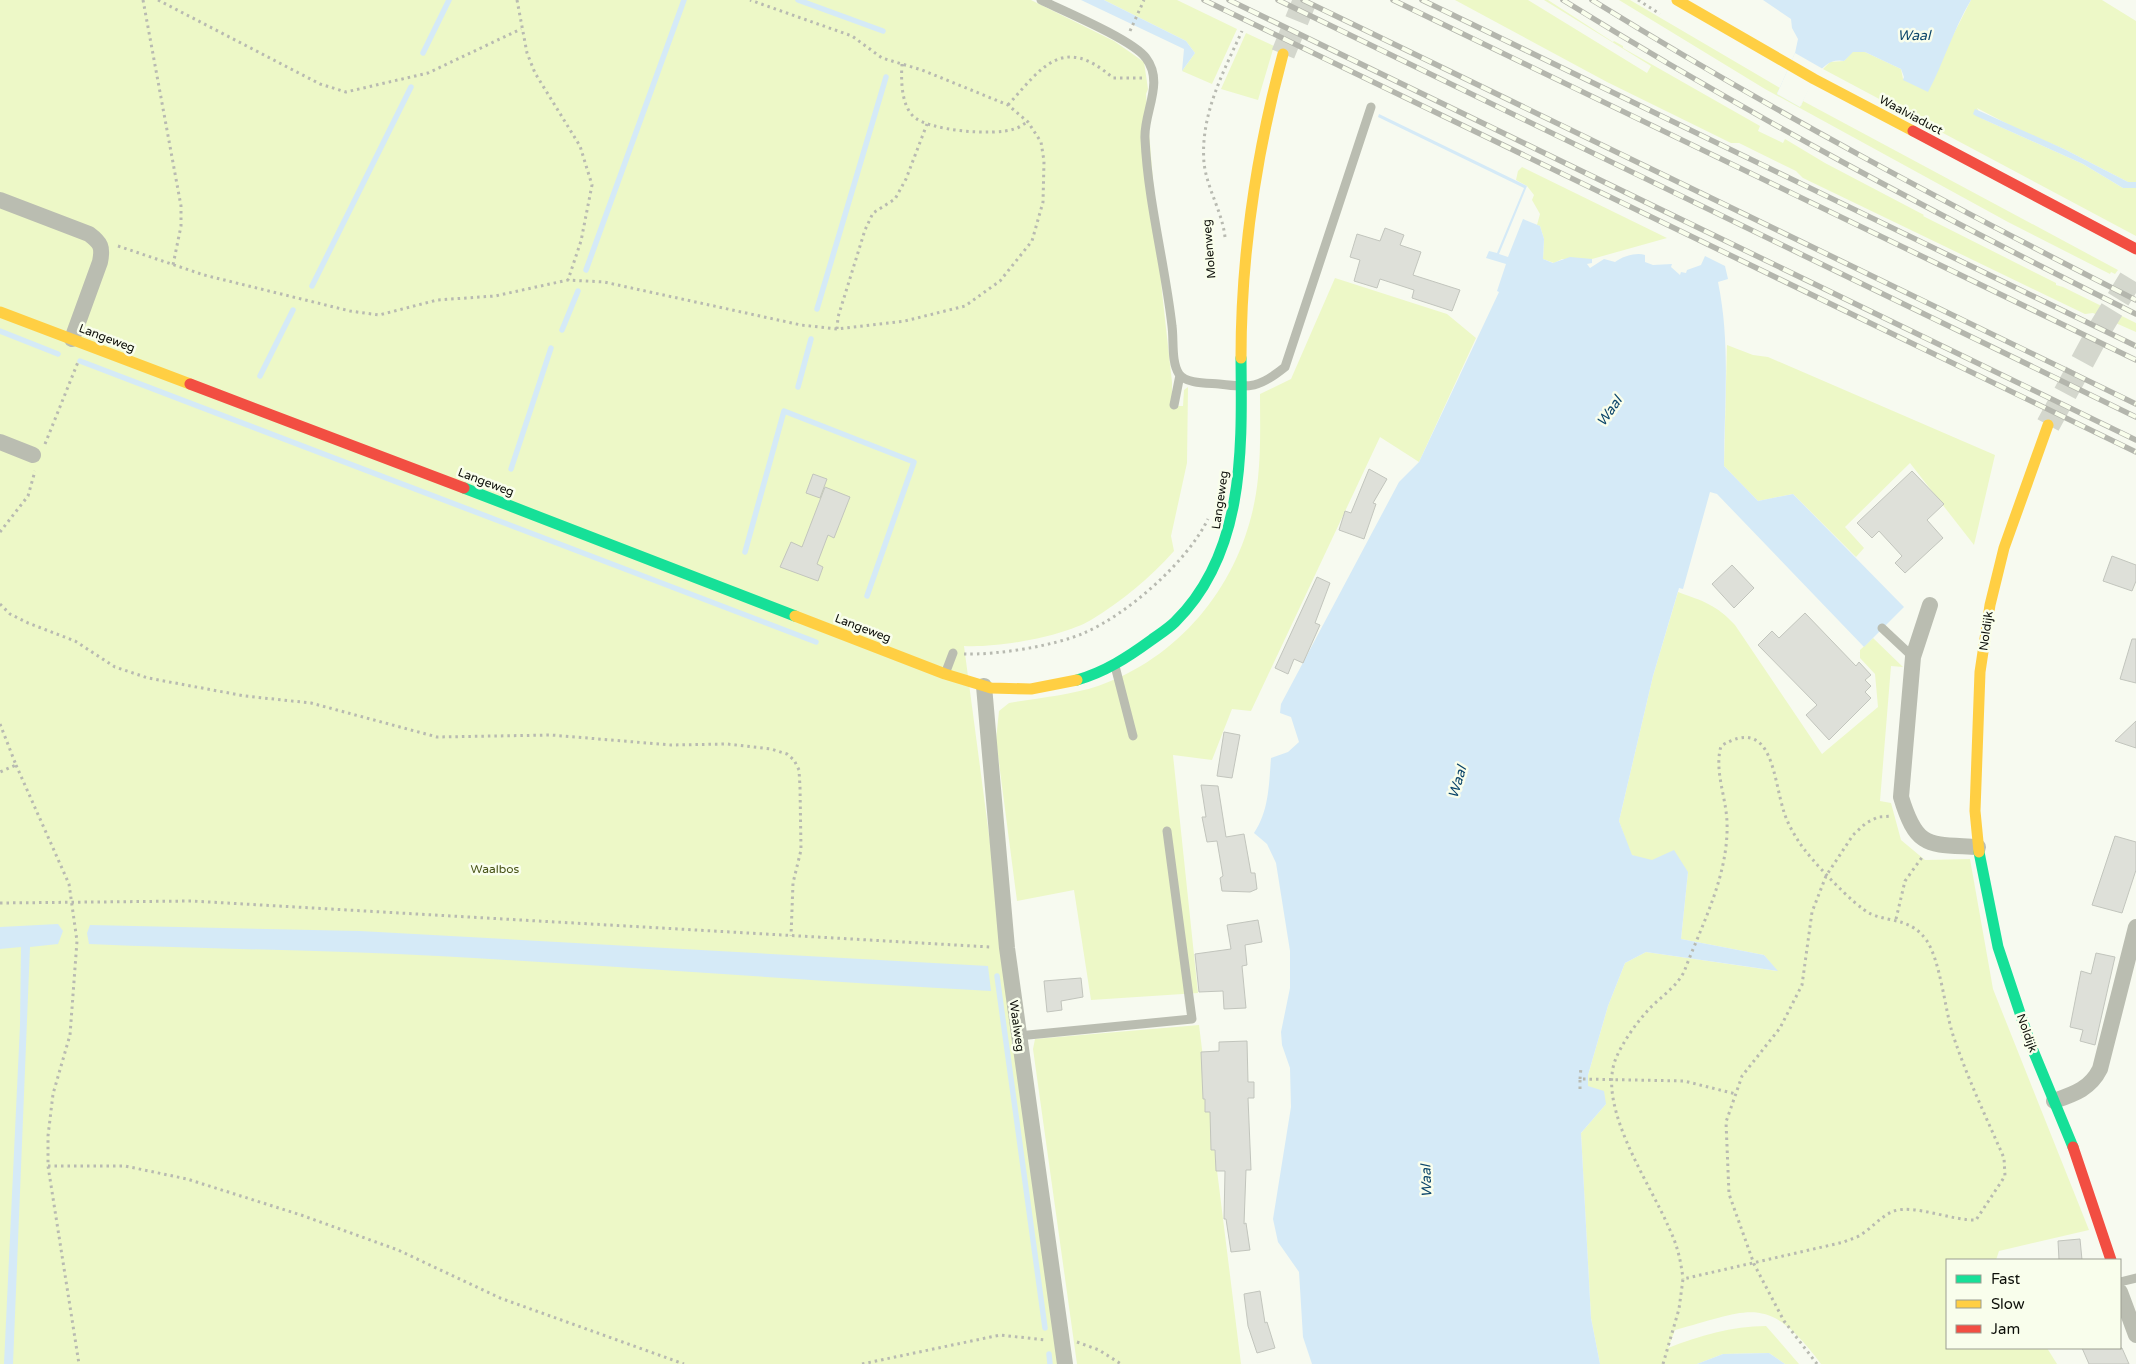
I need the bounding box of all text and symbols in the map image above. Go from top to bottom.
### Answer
water label: Waal [1898,27,1932,44]
street label: Waalviaduct [1877,92,1946,138]
street label: Molenweg [1199,219,1219,279]
street label: Langeweg [77,321,137,355]
water label: Waal [1593,392,1627,430]
street label: Langeweg [456,465,516,499]
street label: Langeweg [1209,470,1231,530]
street label: Noldijk [1976,610,1996,652]
street label: Langeweg [833,611,893,645]
water label: Waal [1445,763,1471,800]
park label: Waalbos [471,862,520,876]
street label: Waalweg [1006,999,1028,1053]
street label: Noldijk [2014,1012,2041,1055]
water label: Waal [1417,1163,1436,1198]
legend [1946,1259,2121,1349]
text: Fast [1991,1270,2021,1288]
text: Slow [1991,1295,2025,1313]
text: Jam [1991,1320,2020,1338]

